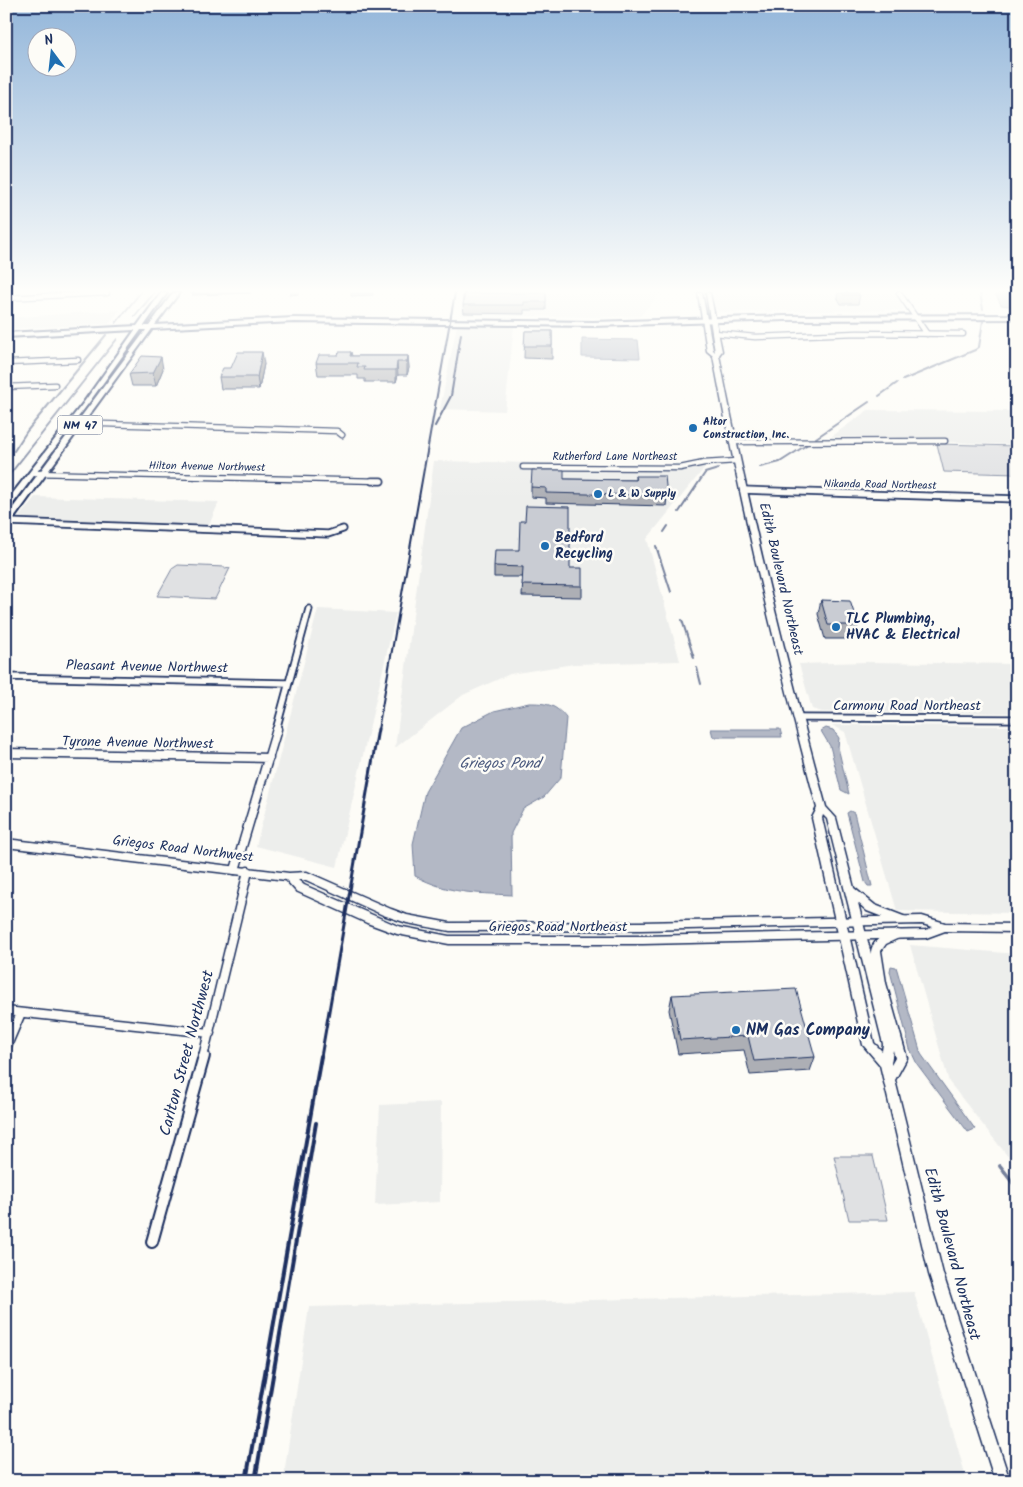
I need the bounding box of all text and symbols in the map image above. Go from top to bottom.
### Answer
north arrow [28,28,78,78]
text: N [42,29,56,52]
place label: Altor Construction, Inc. [703,413,790,444]
road number: NM 47 [58,416,102,434]
marker: Altor Construction, Inc. [687,422,699,434]
street label: Rutherford Lane Northeast [553,448,678,466]
street label: Hilton Avenue Northwest [149,457,266,477]
street label: Nikanda Road Northeast [823,475,937,495]
place label: L & W Supply [608,485,676,503]
marker: L & W Supply [592,488,604,500]
street label: Edith Boulevard Northeast [753,500,809,658]
place label: Bedford Recycling [555,527,613,565]
marker: Bedford Recycling [539,540,551,552]
place label: TLC Plumbing, HVAC & Electrical [846,608,960,646]
marker: TLC Plumbing, HVAC & Electrical [830,621,842,633]
street label: Pleasant Avenue Northwest [66,655,229,679]
street label: Carmony Road Northeast [833,695,982,717]
street label: Tyrone Avenue Northwest [62,731,215,755]
water label: Griegos Pond [459,752,544,776]
street label: Griegos Road Northwest [111,829,255,869]
street label: Griegos Road Northeast [489,916,628,938]
street label: Carlton Street Northwest [153,966,221,1139]
place label: NM Gas Company [746,1018,871,1043]
marker: NM Gas Company [730,1024,742,1036]
street label: Edith Boulevard Northeast [917,1165,987,1344]

